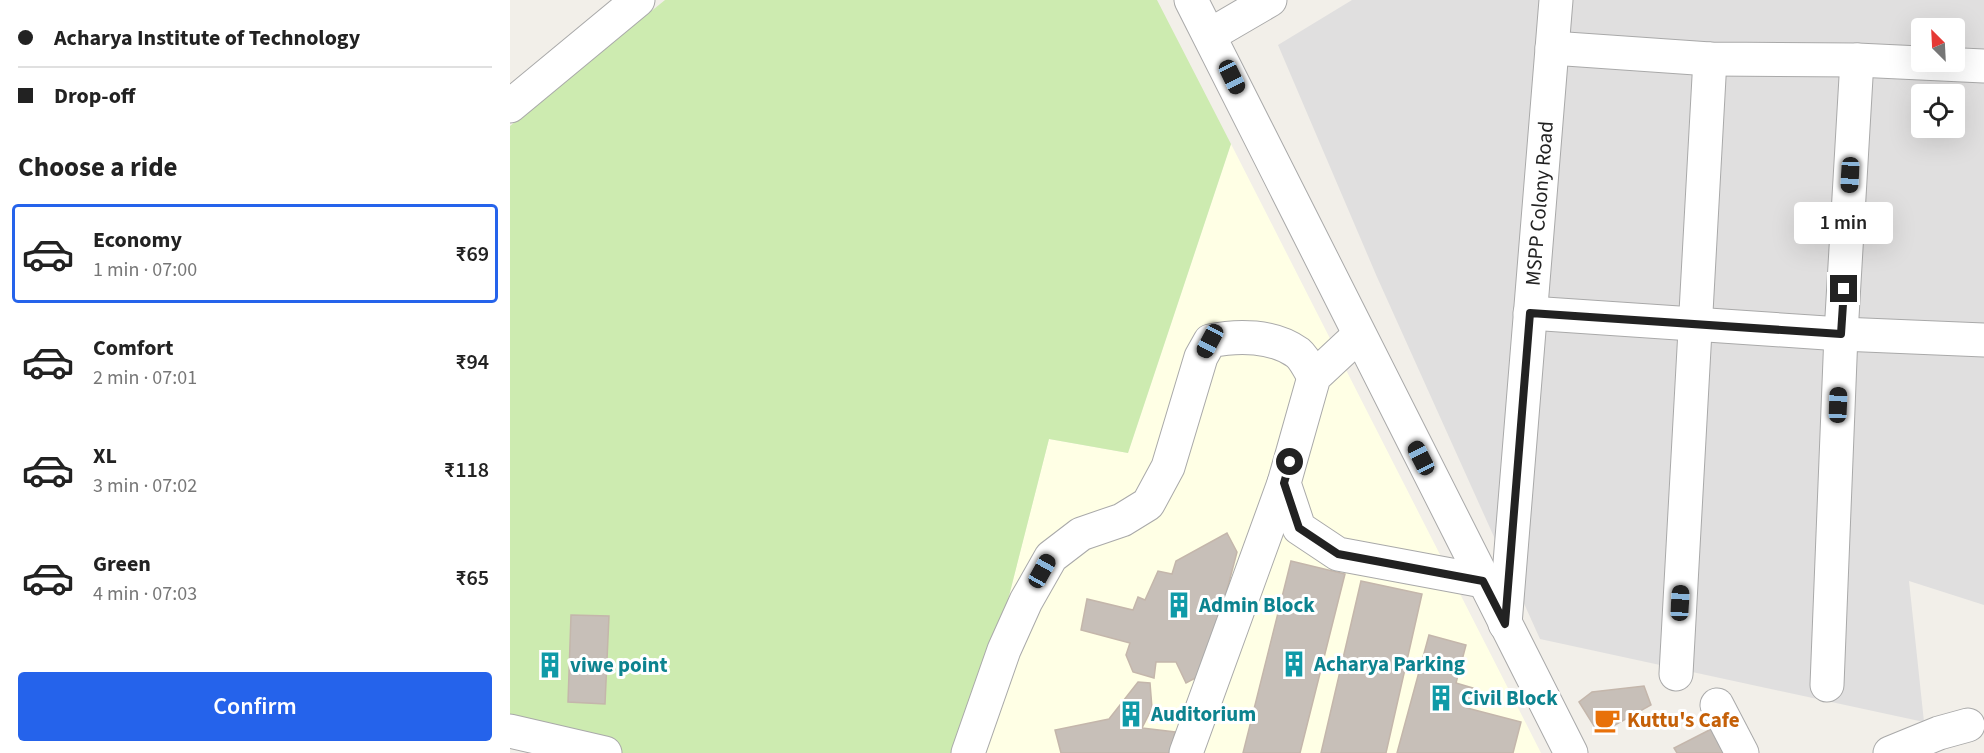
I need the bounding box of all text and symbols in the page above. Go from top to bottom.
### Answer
north arrow [1911,18,1965,72]
map controls [1911,18,1965,138]
text: Acharya Institute of Technology [54,22,360,54]
car [1216,57,1248,97]
text: Drop-off [54,80,135,112]
button: locate [1911,84,1965,138]
street label: MSPP Colony Road [1518,120,1561,287]
text: Choose a ride [18,148,178,187]
car [1840,157,1860,193]
callout: 1 min [1794,202,1894,244]
text: 1 min [1820,209,1867,237]
text: Economy [93,224,182,256]
icon: car [21,227,75,281]
text: ₹69 [455,238,489,270]
text: 1 min · 07:00 [93,256,197,284]
route end [1830,275,1857,302]
car [1194,321,1226,361]
text: Comfort [93,332,174,364]
icon: car [21,335,75,389]
text: ₹94 [455,346,489,378]
text: 2 min · 07:01 [93,364,197,392]
car [1828,387,1848,423]
car [1405,438,1437,478]
text: XL [93,440,117,472]
icon: car [21,443,75,497]
route start [1276,448,1303,475]
text: ₹118 [444,454,489,486]
text: 3 min · 07:02 [93,472,197,500]
text: Green [93,548,151,580]
icon: car [21,551,75,605]
car [1025,551,1059,591]
text: ₹65 [455,562,489,594]
text: 4 min · 07:03 [93,580,197,608]
car [1670,585,1690,621]
building icon: Admin Block [1164,590,1194,620]
place label: Admin Block [1198,590,1315,620]
building icon: Acharya Parking [1279,649,1309,679]
place label: Acharya Parking [1313,649,1465,679]
building icon: viwe point [535,650,565,680]
place label: viwe point [570,650,668,680]
button: Confirm [18,672,492,741]
building icon: Civil Block [1426,683,1456,713]
place label: Civil Block [1461,683,1558,713]
building icon: Auditorium [1116,699,1146,729]
place label: Auditorium [1150,699,1256,729]
cafe icon: Kuttu's Cafe [1592,705,1622,735]
place label: Kuttu's Cafe [1627,705,1740,735]

